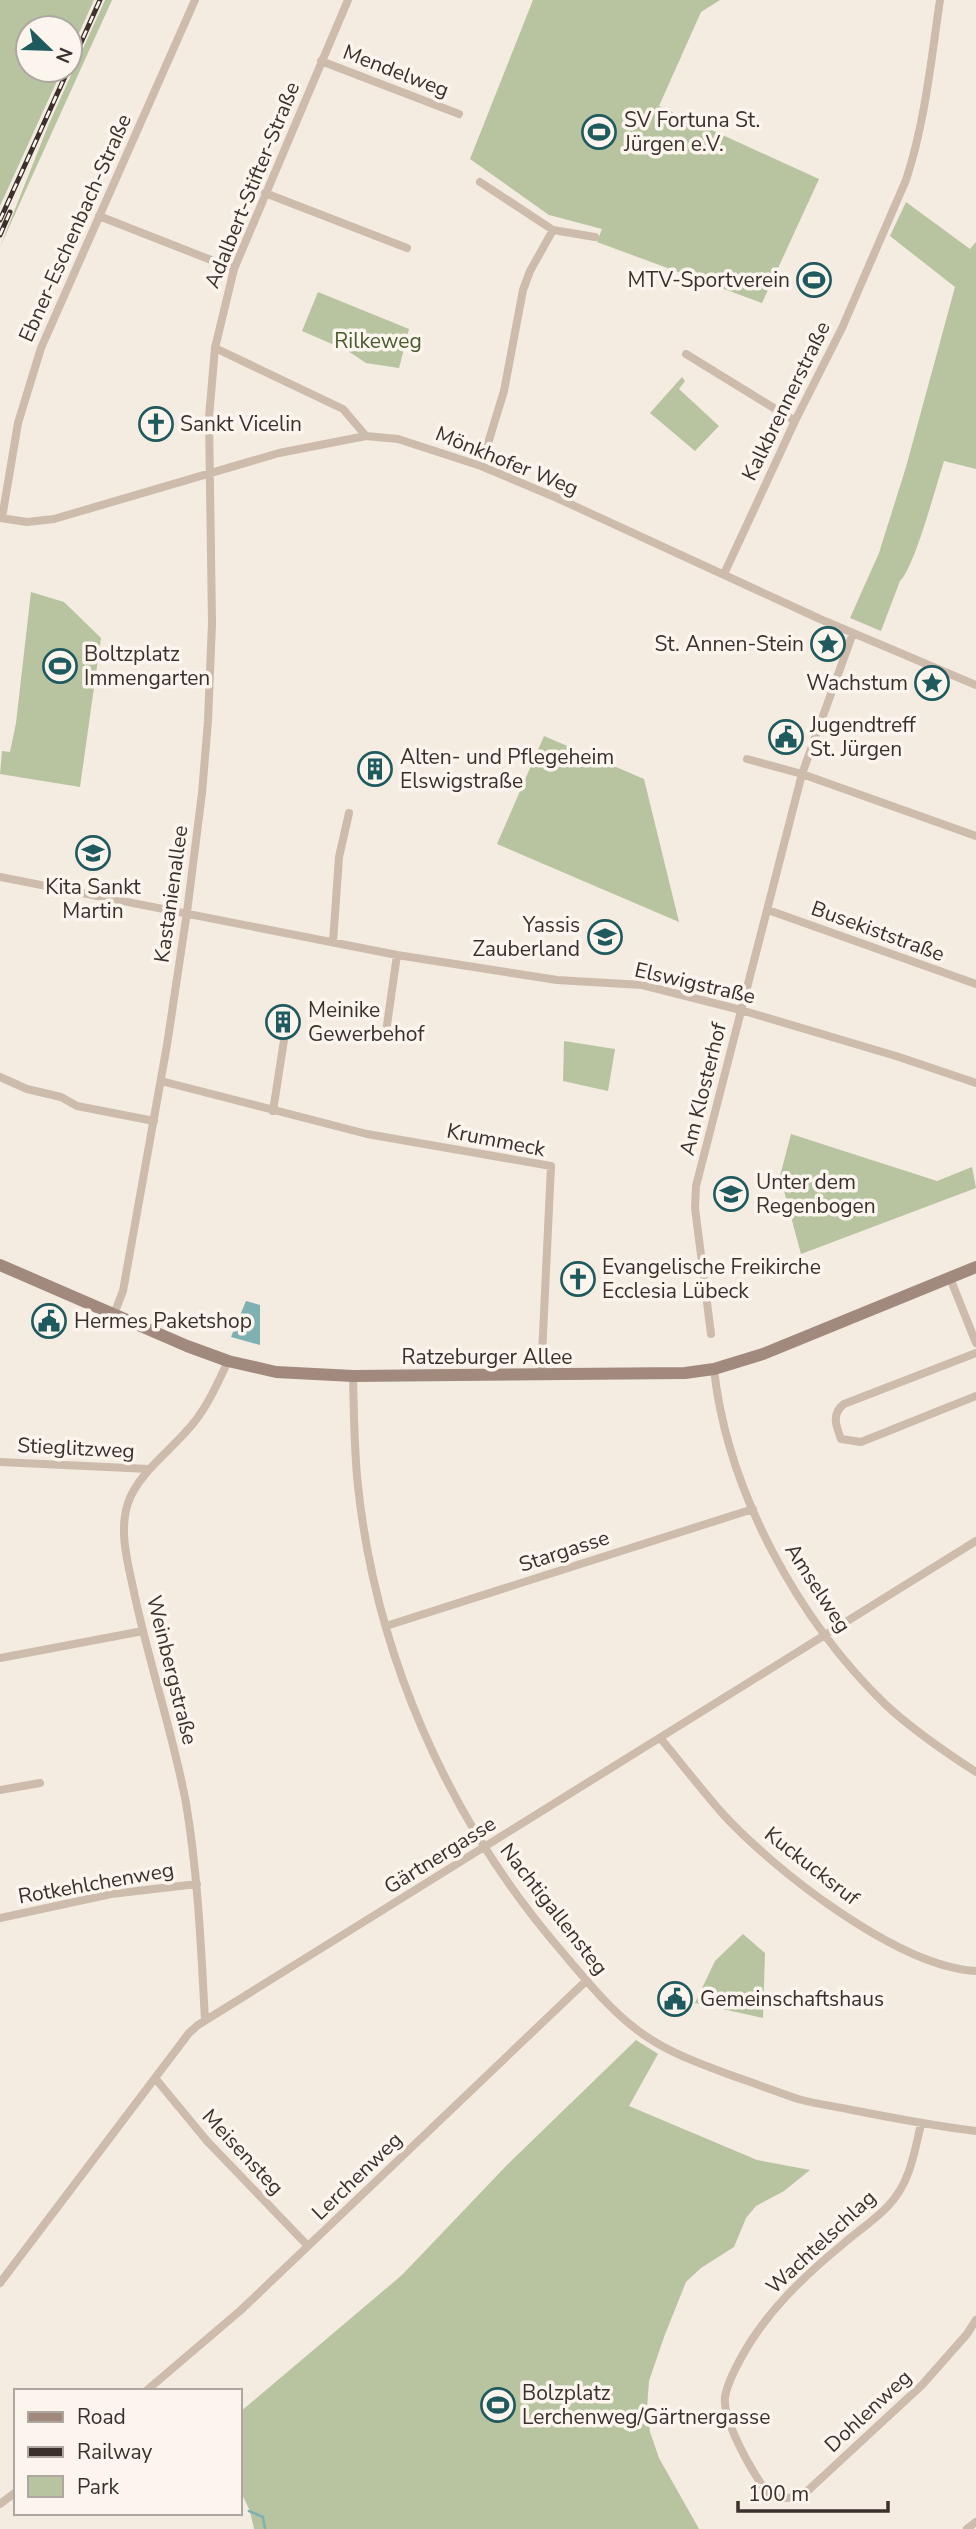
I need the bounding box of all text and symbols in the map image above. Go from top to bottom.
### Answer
north arrow [14,14,84,84]
street label: Mendelweg [339,38,453,104]
text: N [49,44,78,67]
street label: Adalbert-Stifter-Straße [198,78,306,292]
place label: SV Fortuna St. Jürgen e.V. [623,106,760,158]
street label: Ebner-Eschenbach-Straße [12,110,138,346]
sports icon: SV Fortuna St. Jürgen e.V. [580,113,618,151]
sports icon: MTV-Sportverein [795,261,833,299]
place label: MTV-Sportverein [628,266,790,294]
street label: Kalkbrennerstraße [735,317,837,485]
park label: Rilkeweg [334,327,422,355]
church icon: Sankt Vicelin [137,405,175,443]
place label: Sankt Vicelin [180,410,302,438]
street label: Mönkhofer Weg [431,420,583,502]
place icon: St. Annen-Stein [809,625,847,663]
place label: St. Annen-Stein [654,630,804,658]
place label: Boltzplatz Immengarten [84,640,210,692]
sports icon: Boltzplatz Immengarten [41,647,79,685]
place icon: Wachstum [913,664,951,702]
place label: Wachstum [806,669,908,697]
place label: Jugendtreff St. Jürgen [809,711,917,763]
public building icon: Jugendtreff St. Jürgen [767,718,805,756]
place label: Alten- und Pflegeheim Elswigstraße [400,743,614,795]
building icon: Alten- und Pflegeheim Elswigstraße [356,750,394,788]
street label: Kastanienallee [148,824,194,964]
school or university icon: Kita Sankt Martin [74,834,112,872]
place label: Kita Sankt Martin [45,873,141,925]
street label: Busekiststraße [807,894,949,968]
place label: Yassis Zauberland [472,911,580,963]
school or university icon: Yassis Zauberland [586,918,624,956]
street label: Elswigstraße [632,956,758,1010]
place label: Meinike Gewerbehof [308,996,425,1048]
building icon: Meinike Gewerbehof [264,1003,302,1041]
street label: Am Klosterhof [673,1019,733,1158]
street label: Krummeck [444,1117,548,1163]
place label: Unter dem Regenbogen [756,1168,876,1220]
school or university icon: Unter dem Regenbogen [712,1175,750,1213]
place label: Evangelische Freikirche Ecclesia Lübeck [602,1253,821,1305]
church icon: Evangelische Freikirche Ecclesia Lübeck [559,1260,597,1298]
public building icon: Hermes Paketshop [30,1302,68,1340]
place label: Hermes Paketshop [74,1307,252,1335]
street label: Ratzeburger Allee [402,1343,572,1371]
street label: Stieglitzweg [17,1431,135,1465]
street label: Stargasse [515,1523,613,1579]
street label: Amselweg [779,1538,857,1638]
street label: Weinbergstraße [140,1592,204,1748]
street label: Gärtnergasse [379,1809,501,1901]
street label: Kuckucksruf [759,1820,866,1912]
street label: Nachtigallensteg [494,1837,614,1981]
street label: Rotkehlchenweg [16,1856,176,1910]
public building icon: Gemeinschaftshaus [656,1980,694,2018]
place label: Gemeinschaftshaus [700,1985,884,2013]
street label: Meisensteg [196,2103,290,2201]
street label: Lerchenweg [306,2126,408,2226]
street label: Wachtelschlag [760,2184,882,2300]
street label: Dohlenweg [818,2363,918,2459]
place label: Bolzplatz Lerchenweg/Gärtnergasse [522,2379,770,2431]
sports icon: Bolzplatz Lerchenweg/Gärtnergasse [479,2386,517,2424]
legend [14,2389,242,2515]
text: Road [77,2403,126,2431]
text: Railway [77,2438,152,2466]
scale bar [738,2470,888,2514]
text: Park [77,2473,119,2501]
text: 100 m [748,2480,809,2508]

